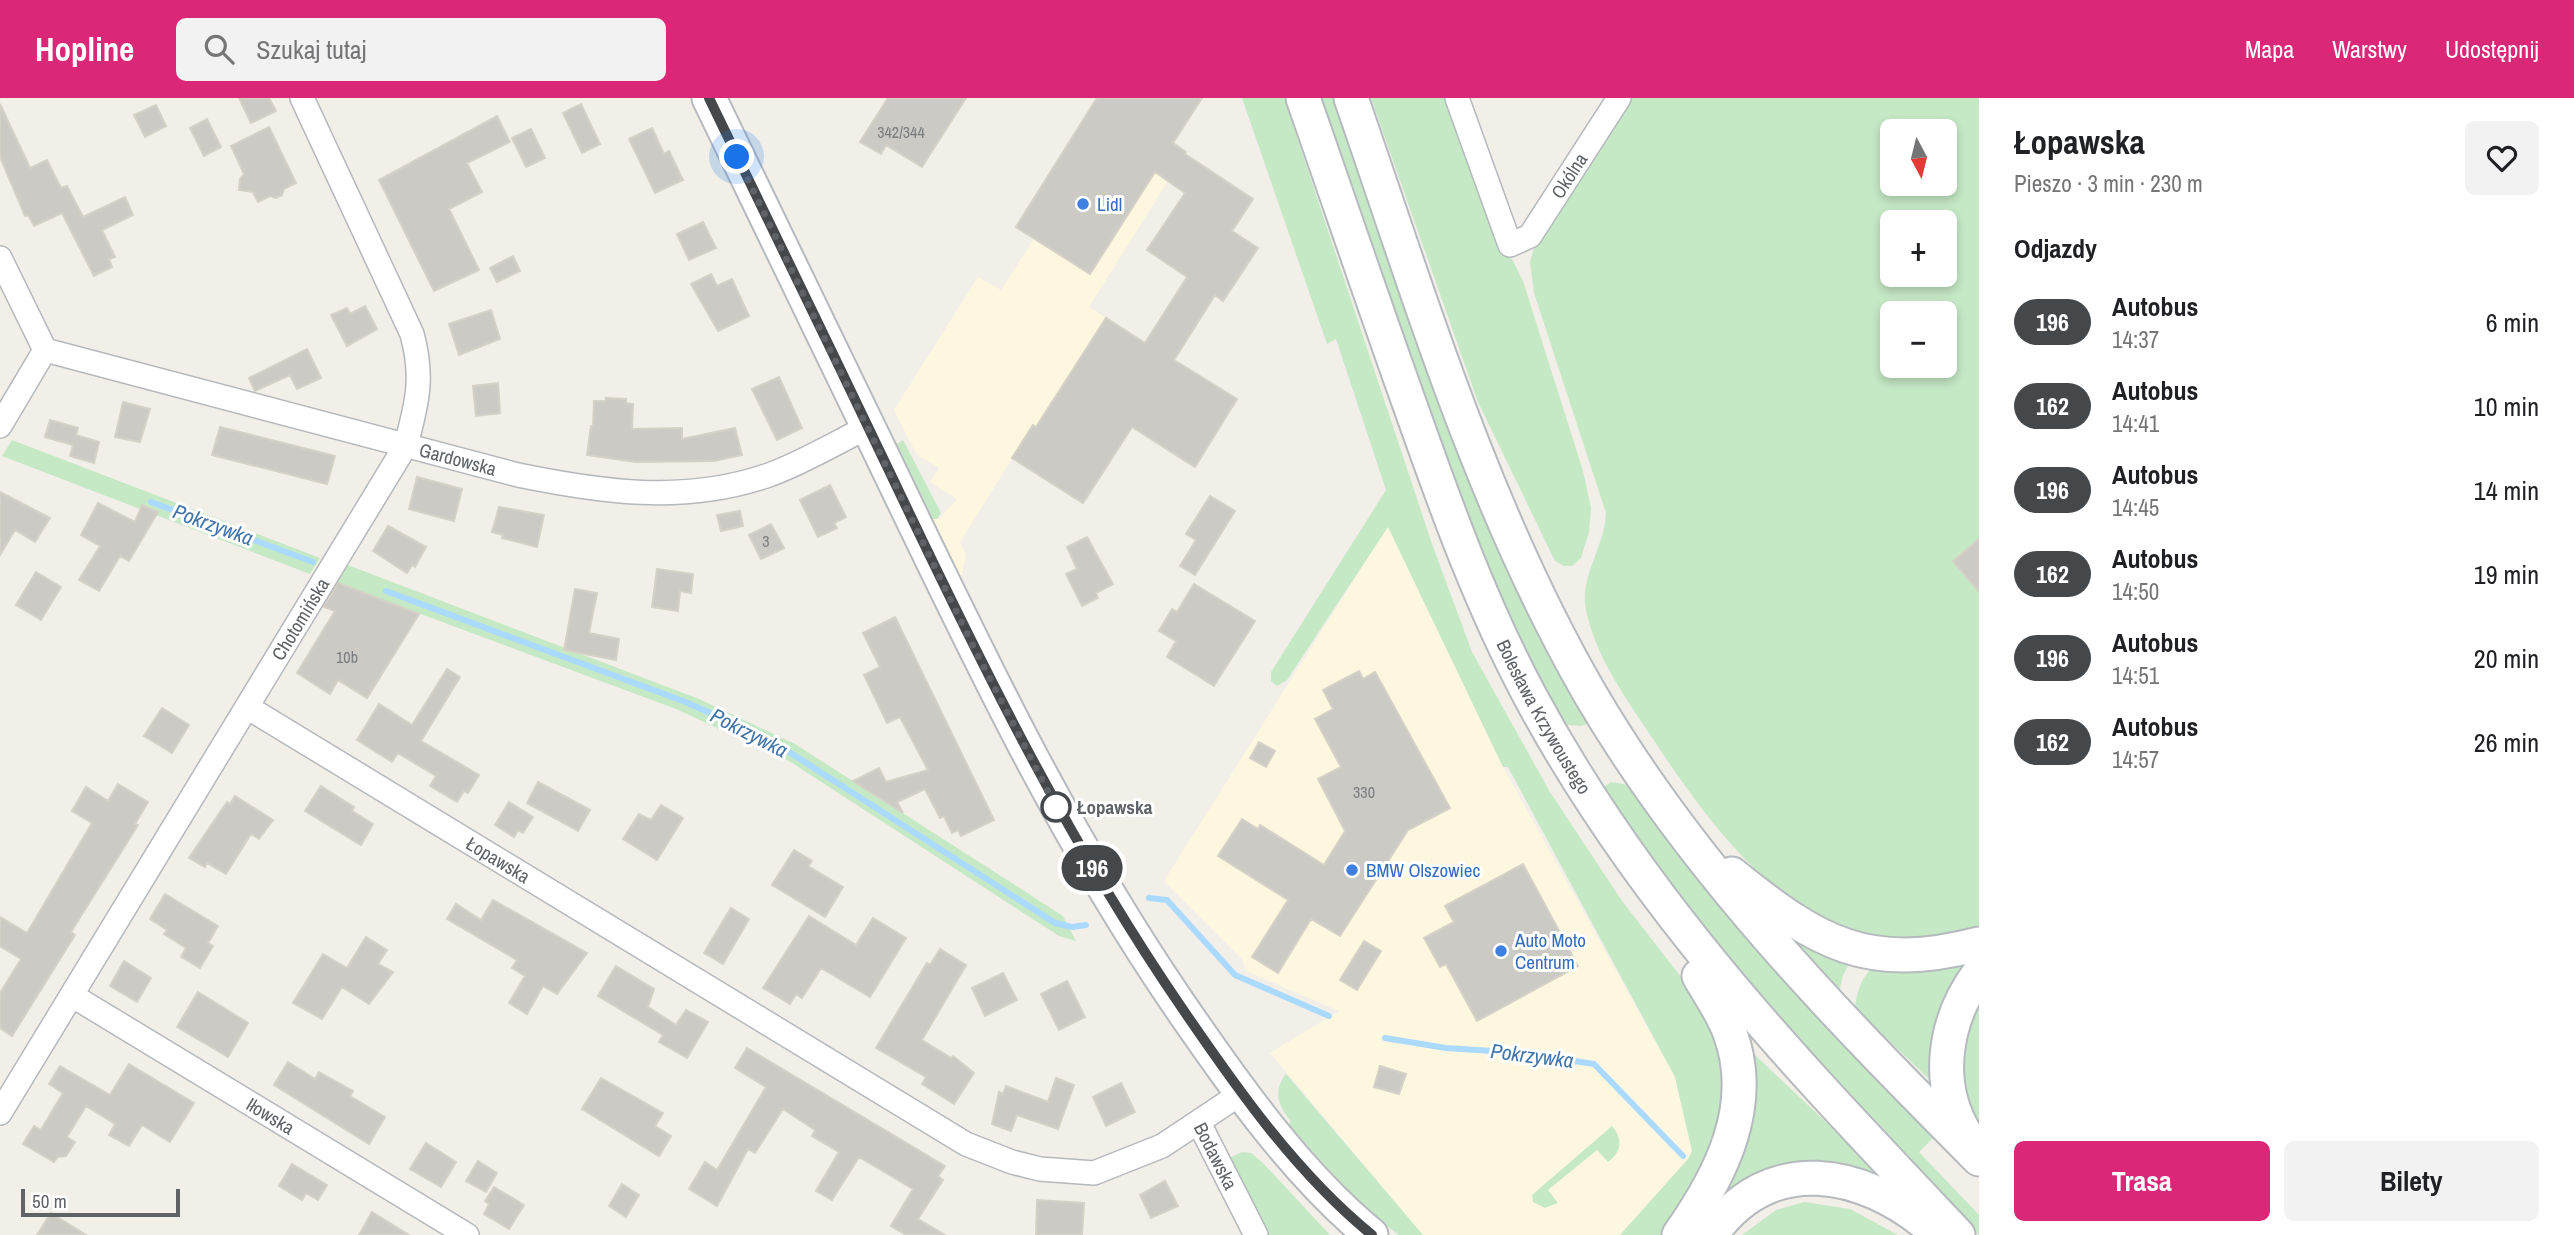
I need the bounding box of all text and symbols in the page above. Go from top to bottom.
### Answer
search box [176,18,666,81]
text: Hopline [35,27,134,71]
icon: search [200,30,238,68]
text: Szukaj tutaj [256,32,366,67]
text: Mapa [2245,33,2294,65]
text: Warstwy [2332,33,2407,65]
text: Udostępnij [2445,33,2539,65]
north arrow [1880,119,1956,196]
map controls [1880,119,1957,378]
text: Łopawska [2014,120,2145,164]
house number: 342/344 [877,121,925,143]
button: heart [2465,121,2539,195]
your location [719,139,754,174]
street label: Okólna [1545,148,1593,203]
text: Pieszo · 3 min · 230 m [2014,168,2203,199]
place label: Lidl [1097,191,1122,217]
marker: Lidl [1075,196,1091,212]
button: + [1880,210,1957,287]
text: Odjazdy [2014,231,2097,266]
text: Autobus [2112,289,2198,324]
button: − [1880,301,1957,378]
text: 6 min [2486,305,2539,340]
text: 196 [2036,306,2069,338]
text: 14:37 [2112,324,2159,355]
text: Autobus [2112,373,2198,408]
text: 10 min [2474,389,2539,424]
text: 162 [2036,390,2069,422]
text: 14:41 [2112,408,2159,439]
street label: Gardowska [416,436,500,482]
text: Autobus [2112,457,2198,492]
text: 14 min [2474,473,2539,508]
text: 196 [2036,474,2069,506]
text: 14:45 [2112,492,2159,523]
water label: Pokrzywka [169,497,257,552]
house number: 3 [762,530,770,552]
text: Autobus [2112,541,2198,576]
text: 19 min [2474,557,2539,592]
text: 162 [2036,558,2069,590]
street label: Chotomińska [265,573,335,665]
text: 14:50 [2112,576,2159,607]
text: Autobus [2112,625,2198,660]
street label: Bolesława Krzywoustego [1490,635,1597,799]
text: 20 min [2474,641,2539,676]
text: 196 [2036,642,2069,674]
house number: 10b [336,646,358,668]
text: 14:51 [2112,660,2159,691]
water label: Pokrzywka [706,701,793,764]
text: Autobus [2112,709,2198,744]
text: 26 min [2474,725,2539,760]
text: 162 [2036,726,2069,758]
text: 14:57 [2112,744,2159,775]
house number: 330 [1353,781,1375,803]
marker: Łopawska [1041,792,1071,822]
place label: Łopawska [1077,794,1153,820]
street label: Łopawska [461,830,535,889]
line badge: 196 [1052,845,1132,891]
text: 196 [1076,852,1108,884]
place label: BMW Olszowiec [1366,857,1480,883]
marker: BMW Olszowiec [1344,862,1360,878]
place label: Auto Moto Centrum [1514,927,1586,975]
marker: Auto Moto Centrum [1493,943,1509,959]
water label: Pokrzywka [1489,1036,1575,1075]
street label: Iłowska [242,1091,300,1141]
street label: Bodawska [1188,1118,1244,1194]
button: Trasa [2014,1141,2270,1221]
button: Bilety [2284,1141,2539,1221]
scale bar [21,1186,180,1218]
text: 50 m [32,1188,67,1214]

